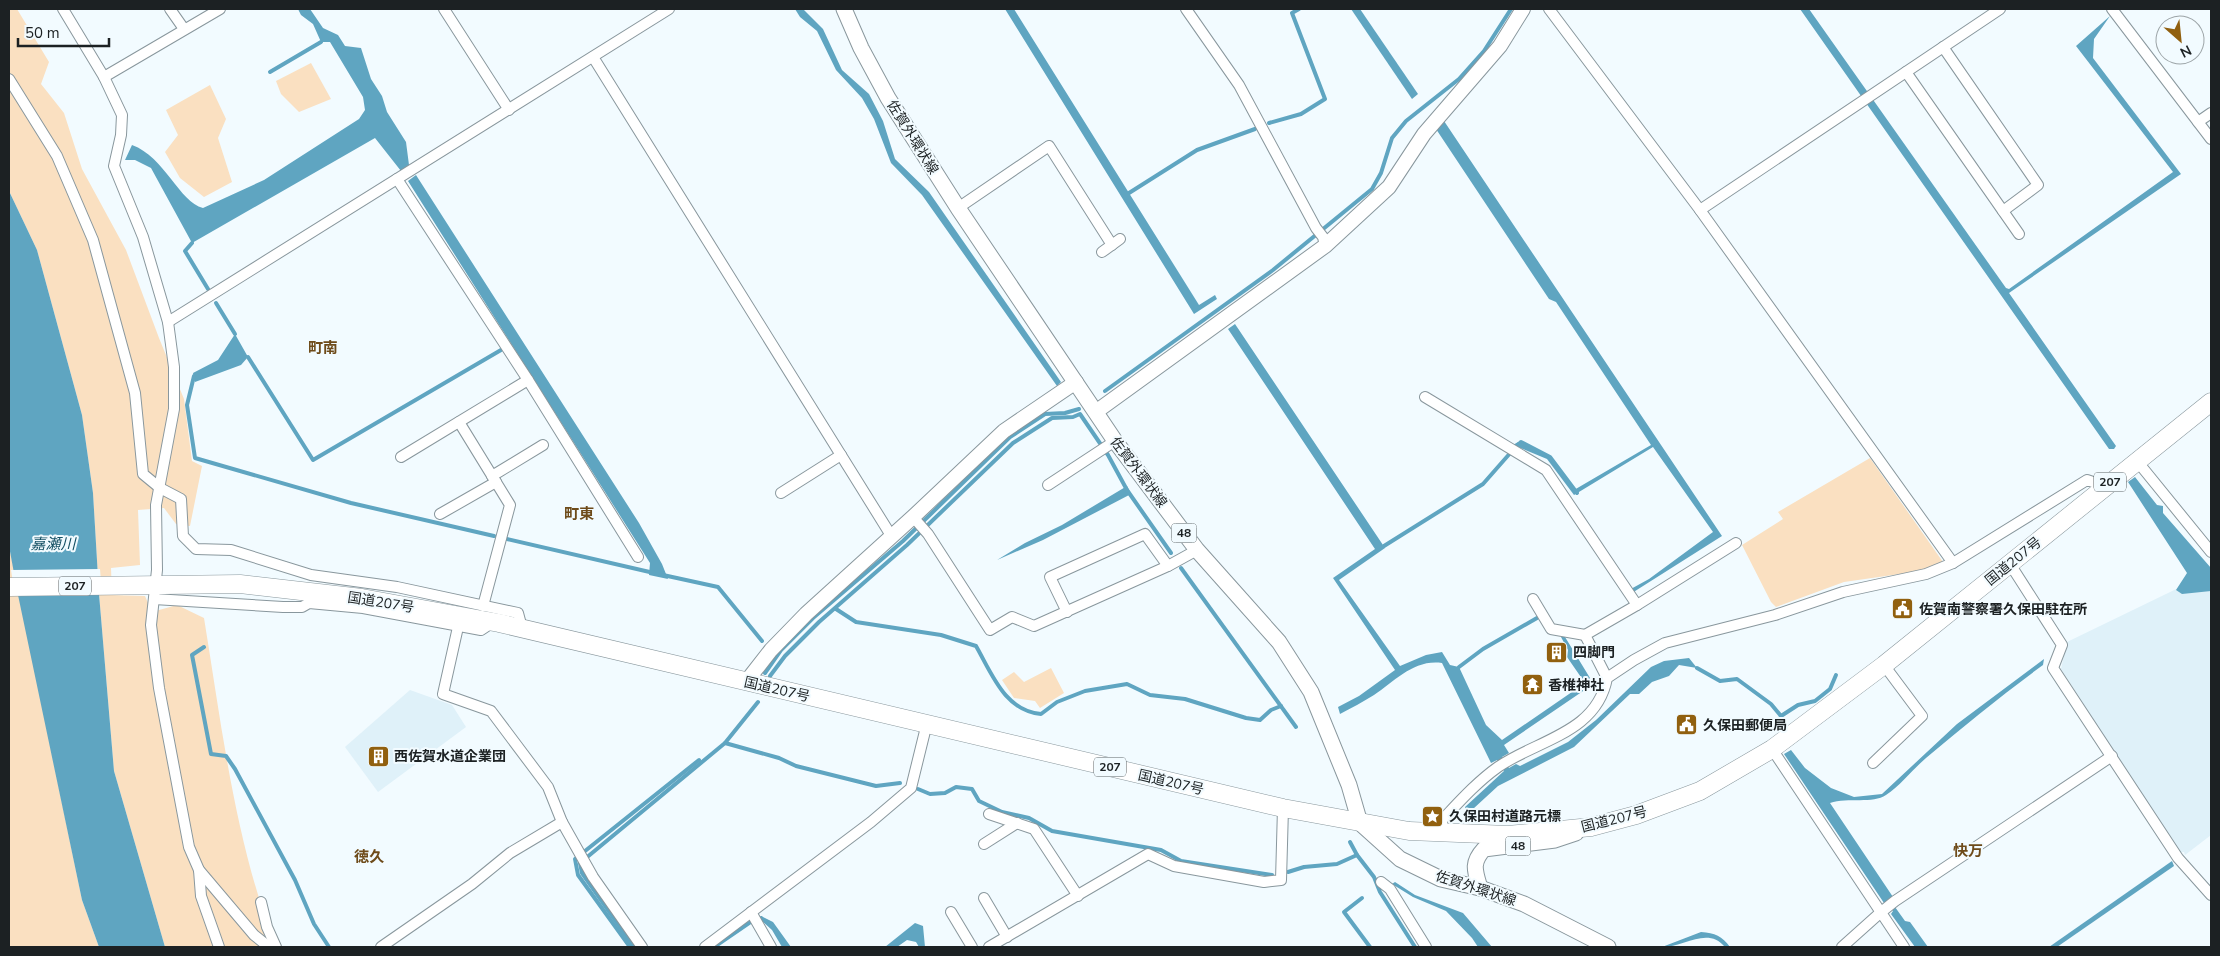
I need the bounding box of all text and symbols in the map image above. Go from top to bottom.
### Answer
scale bar [18,15,109,47]
north arrow [2155,15,2205,65]
text: 50 m [25,23,60,43]
text: N [2177,40,2195,62]
street label: 佐賀外環状線 [882,97,943,178]
district label: 町南 [308,338,338,358]
street label: 佐賀外環状線 [1106,433,1171,512]
road number: 207 [2094,472,2126,492]
district label: 町東 [564,504,594,524]
road number: 48 [1172,524,1196,542]
street label: 国道207号 [1981,533,2045,590]
water label: 嘉瀬川 [30,534,77,554]
road number: 207 [59,576,91,596]
street label: 国道207号 [346,588,416,617]
public building icon: 佐賀南警察署久保田駐在所 [1891,597,1915,621]
place label: 佐賀南警察署久保田駐在所 [1919,600,2087,619]
building icon: 四脚門 [1545,640,1569,664]
place label: 四脚門 [1573,643,1615,662]
street label: 国道207号 [742,673,812,706]
temple icon: 香椎神社 [1520,673,1544,697]
place label: 香椎神社 [1548,676,1604,695]
public building icon: 久保田郵便局 [1675,713,1699,737]
place label: 久保田郵便局 [1703,716,1787,735]
building icon: 西佐賀水道企業団 [366,744,390,768]
place label: 西佐賀水道企業団 [394,747,506,766]
road number: 207 [1094,758,1126,776]
street label: 国道207号 [1136,766,1206,799]
street label: 国道207号 [1579,802,1649,837]
place icon: 久保田村道路元標 [1421,804,1445,828]
place label: 久保田村道路元標 [1449,807,1561,826]
road number: 48 [1506,836,1530,856]
district label: 快万 [1953,841,1983,861]
district label: 徳久 [354,847,384,867]
street label: 佐賀外環状線 [1433,866,1519,910]

